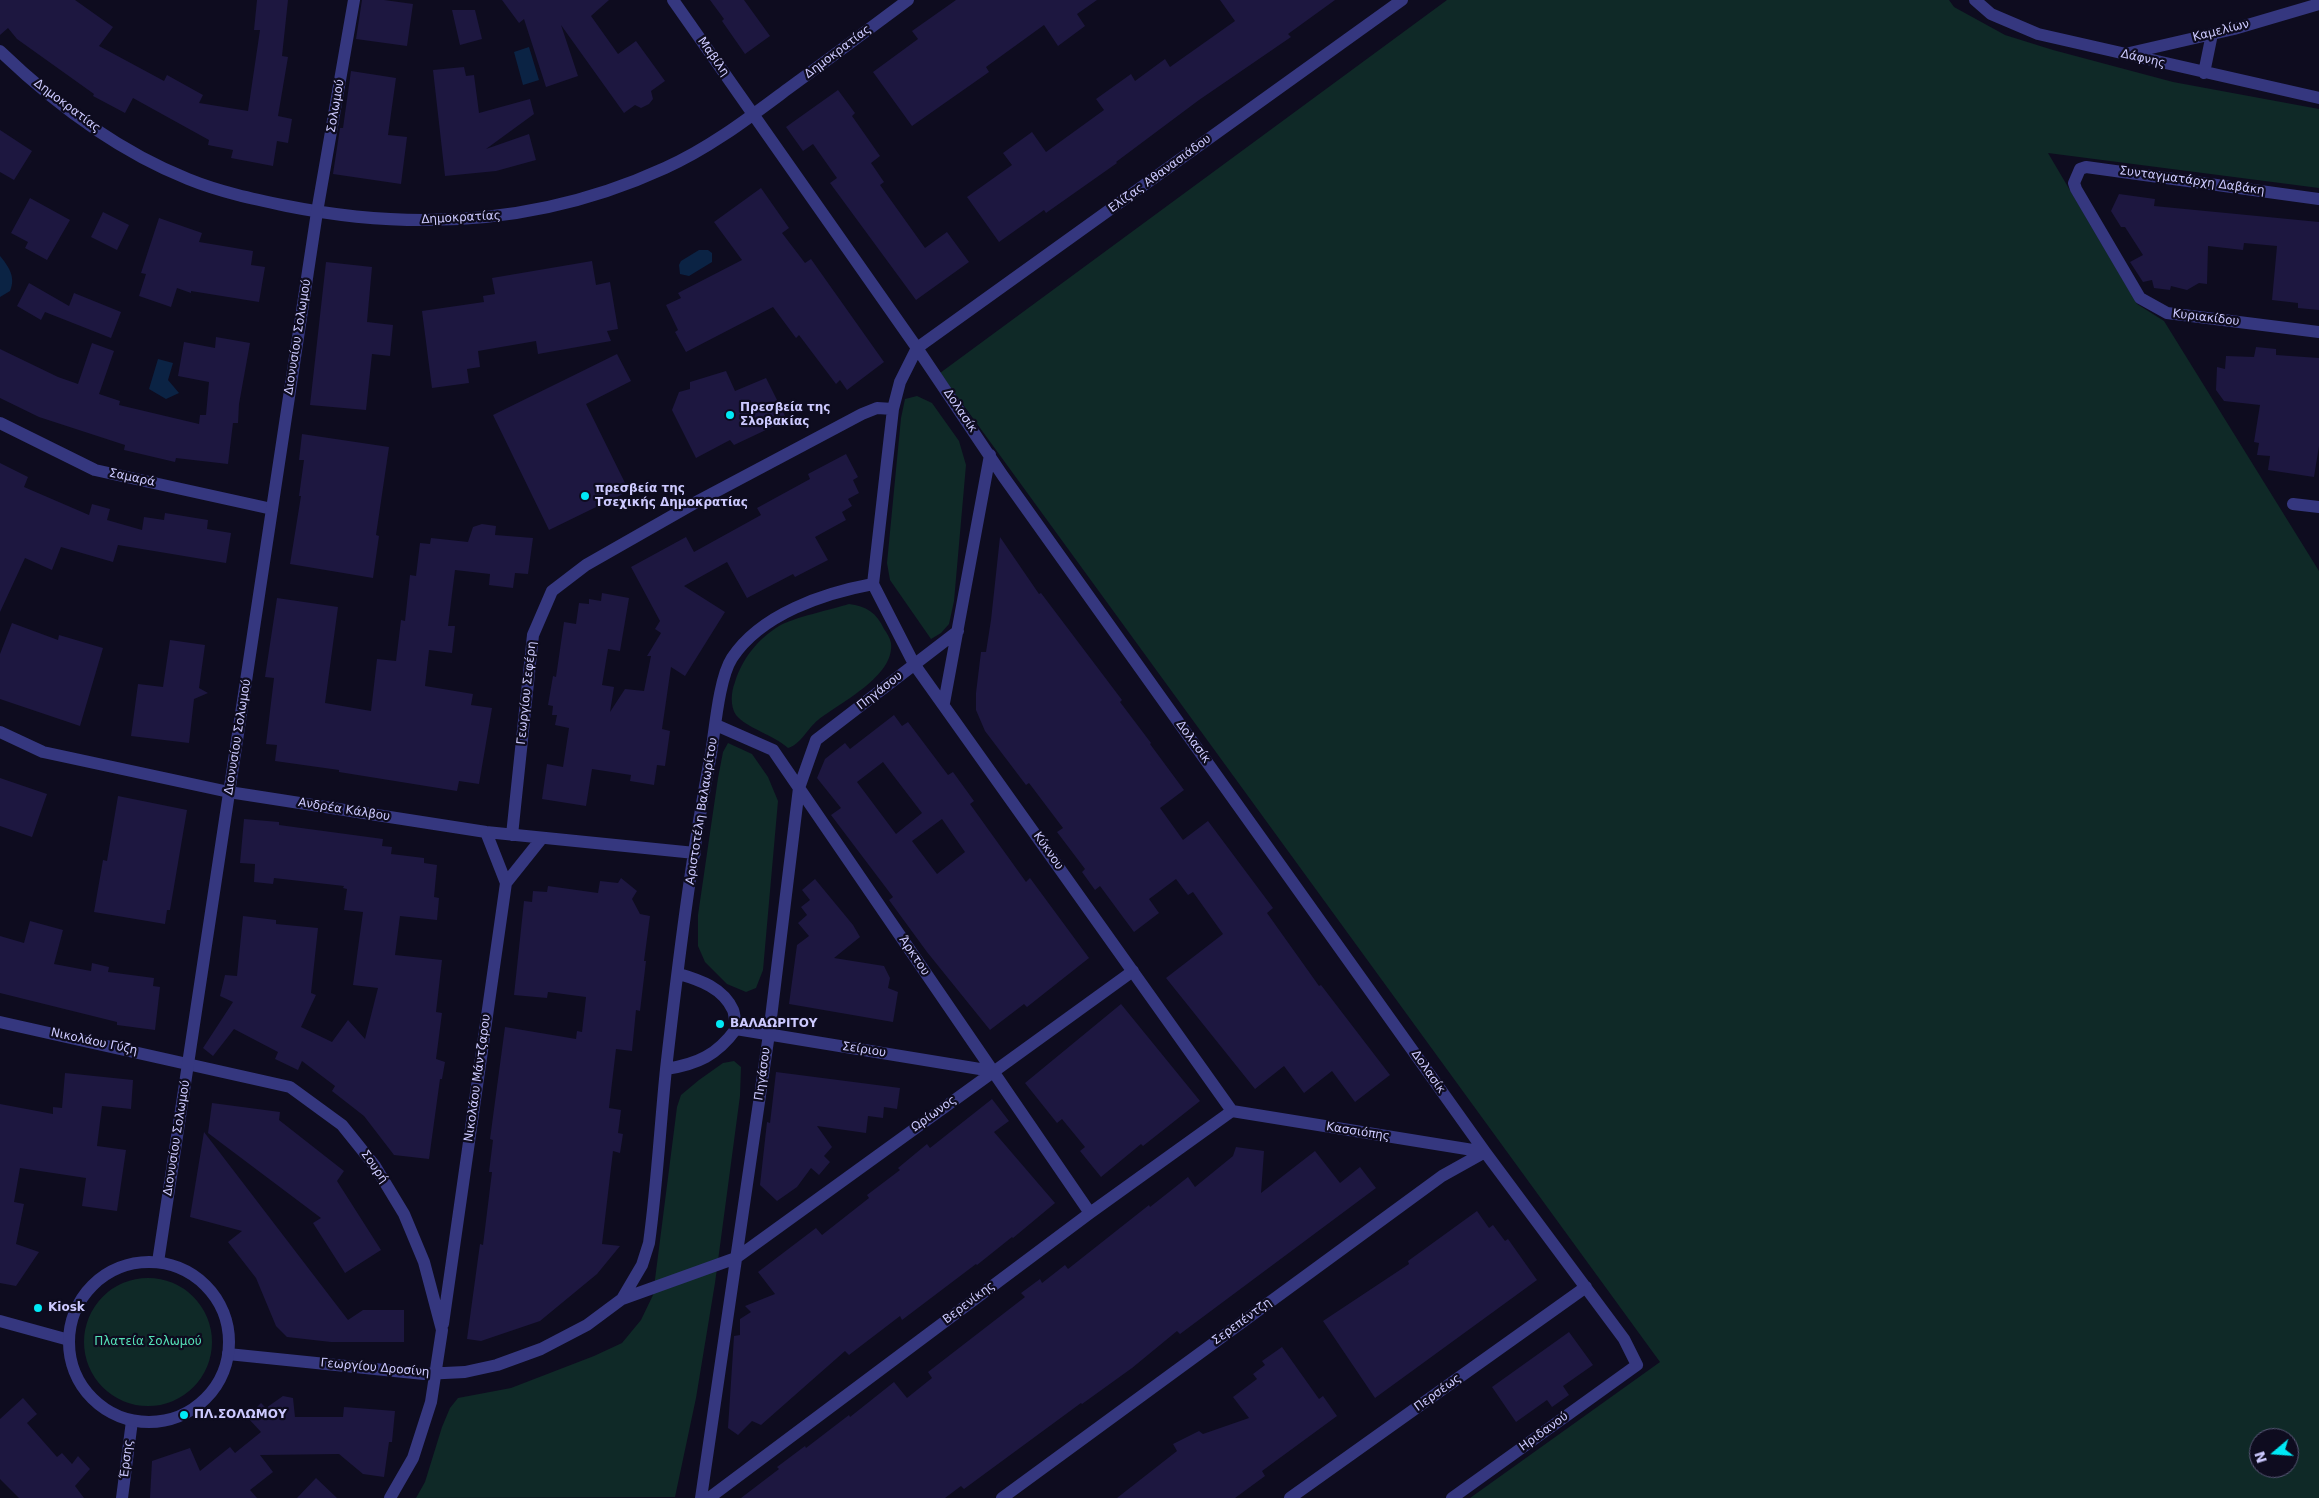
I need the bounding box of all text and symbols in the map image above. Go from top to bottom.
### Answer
street label: Καμελίων [2191,17,2251,45]
street label: Δημοκρατίας [802,22,874,82]
street label: Μαβίλη [694,35,732,79]
street label: Δάφνης [2119,47,2167,71]
street label: Δημοκρατίας [31,76,103,136]
street label: Σολωμού [324,78,348,134]
street label: Ελίζας Αθανασιάδου [1106,132,1214,216]
street label: Συνταγματάρχη Δαβάκη [2118,164,2266,198]
street label: Δημοκρατίας [421,209,501,227]
street label: Διονυσίου Σολωμού [282,278,314,396]
street label: Κυριακίδου [2172,307,2240,329]
street label: Δολασίκ [940,387,980,435]
place label: Πρεσβεία της Σλοβακίας [740,401,830,429]
marker: Πρεσβεία της Σλοβακίας [724,409,736,421]
street label: Σαμαρά [108,466,156,490]
place label: πρεσβεία της Τσεχικής Δημοκρατίας [595,482,748,510]
marker: πρεσβεία της Τσεχικής Δημοκρατίας [579,490,591,502]
street label: Γεωργίου Σεφέρη [514,641,540,745]
street label: Πηγάσου [854,669,906,713]
street label: Διονυσίου Σολωμού [222,678,254,796]
street label: Δολασίκ [1173,718,1213,766]
street label: Αριστοτέλη Βαλαωρίτου [683,736,721,886]
street label: Ανδρέα Κάλβου [297,796,391,824]
street label: Κύκνου [1030,829,1066,873]
street label: Άρκτου [896,934,932,978]
street label: Νικολάου Μάντζαρου [462,1013,494,1143]
place label: ΒΑΛΑΩΡΙΤΟΥ [730,1017,818,1031]
marker: ΒΑΛΑΩΡΙΤΟΥ [714,1018,726,1030]
street label: Νικολάου Γύζη [49,1026,139,1058]
street label: Σείριου [841,1039,887,1061]
street label: Πηγάσου [752,1046,774,1102]
street label: Δολασίκ [1408,1048,1448,1096]
street label: Διονυσίου Σολωμού [161,1079,193,1197]
street label: Ωρίωνος [909,1093,959,1135]
street label: Κασσιόπης [1325,1120,1391,1144]
street label: Σουρή [357,1148,391,1186]
street label: Βερενίκης [940,1279,998,1327]
street label: Σερεπέντζη [1209,1296,1275,1348]
place label: Kiosk [48,1301,85,1315]
marker: Kiosk [32,1302,44,1314]
park label: Πλατεία Σολωμού [94,1335,202,1349]
street label: Γεωργίου Δροσίνη [320,1356,430,1380]
street label: Περσέως [1412,1371,1464,1415]
place label: ΠΛ.ΣΟΛΩΜΟΥ [194,1408,287,1422]
marker: ΠΛ.ΣΟΛΩΜΟΥ [178,1409,190,1421]
street label: Ηριδανού [1517,1409,1571,1455]
north arrow [2249,1428,2299,1478]
street label: Έρσης [117,1439,137,1479]
text: N [2251,1449,2270,1465]

